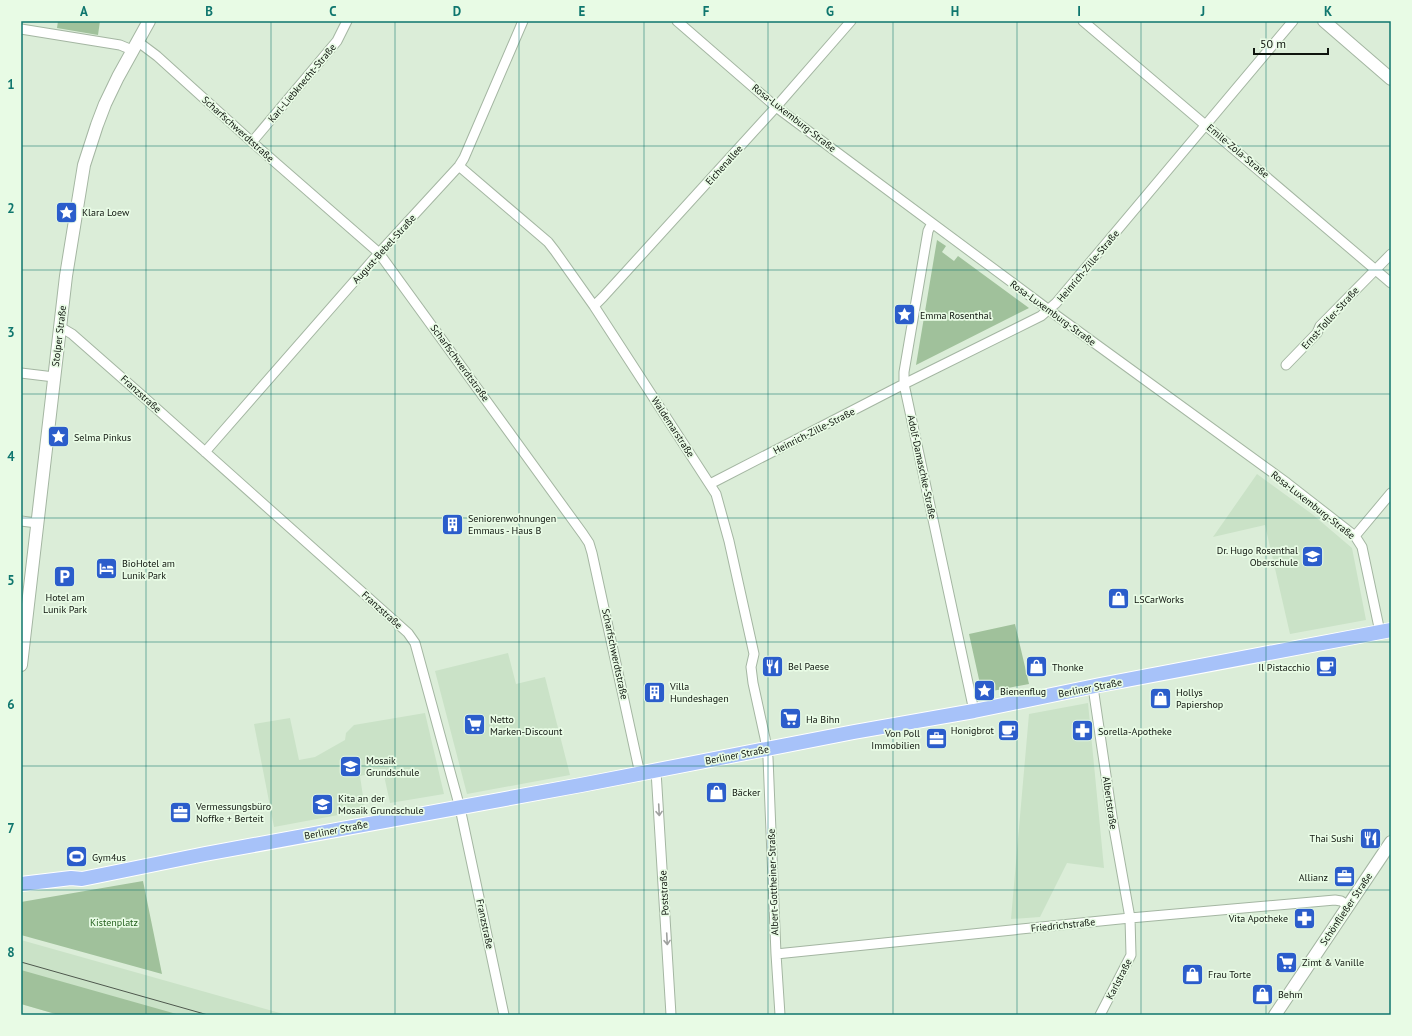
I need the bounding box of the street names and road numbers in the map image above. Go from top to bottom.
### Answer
street label: Karl-Liebknecht-Straße [265,41,339,125]
street label: Rosa-Luxemburg-Straße [749,81,839,155]
street label: Scharfschwerdtstraße [199,93,277,165]
street label: Emile-Zola-Straße [1204,121,1272,181]
street label: Eichenallee [703,142,745,188]
street label: August-Bebel-Straße [349,212,419,286]
street label: Heinrich-Zille-Straße [1054,227,1122,305]
street label: Rosa-Luxemburg-Straße [1007,277,1099,349]
street label: Ernst-Toller-Straße [1298,284,1362,352]
street label: Stolper Straße [49,305,69,367]
street label: Scharfschwerdtstraße [428,322,492,404]
street label: Franzstraße [118,372,164,416]
street label: Waldemarstraße [649,394,697,460]
street label: Heinrich-Zille-Straße [771,405,857,457]
street label: Adolf-Damaschke-Straße [905,414,939,520]
street label: Rosa-Luxemburg-Straße [1268,468,1358,542]
street label: Franzstraße [359,588,405,632]
street label: Scharfschwerdtstraße [599,607,631,701]
street label: Berliner Straße [1057,675,1123,701]
street label: Berliner Straße [704,742,770,768]
street label: Albertstraße [1100,776,1120,830]
street label: Berliner Straße [303,817,369,843]
street label: Albert-Gottheiner-Straße [765,828,781,936]
street label: Poststraße [656,870,672,916]
street label: Schönfließer Straße [1317,870,1375,948]
street label: Franzstraße [473,898,497,950]
street label: Friedrichstraße [1030,915,1096,935]
street label: Karlstraße [1103,956,1135,1002]

